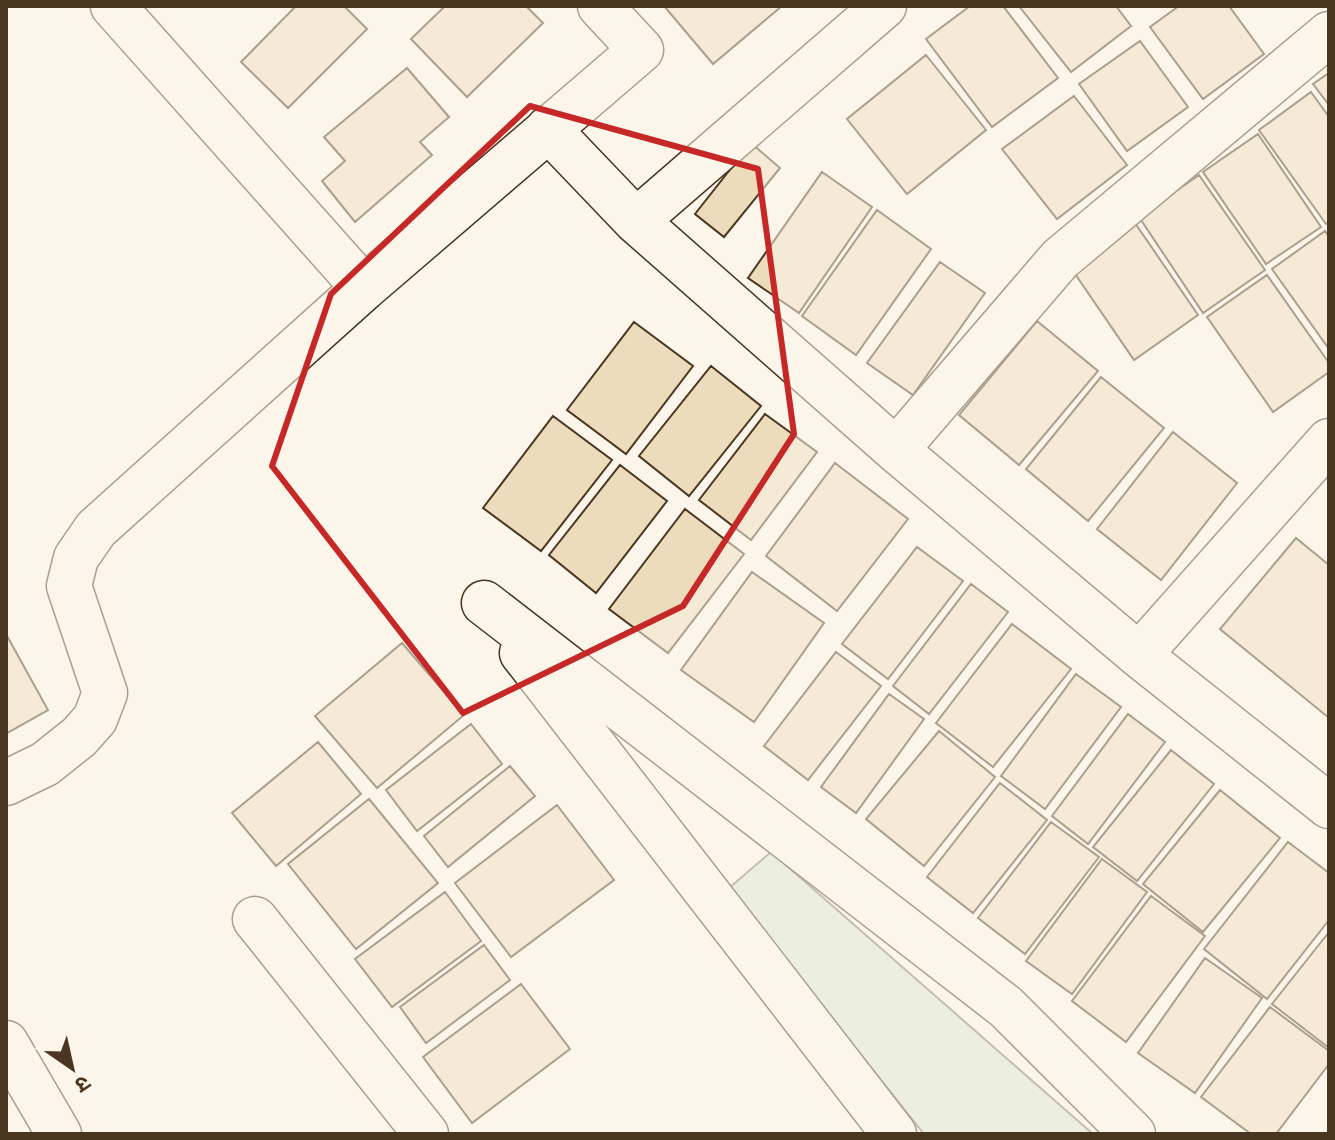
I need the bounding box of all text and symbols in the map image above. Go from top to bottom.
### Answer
north arrow [32,1028,112,1108]
text: उ [69,1069,97,1101]

